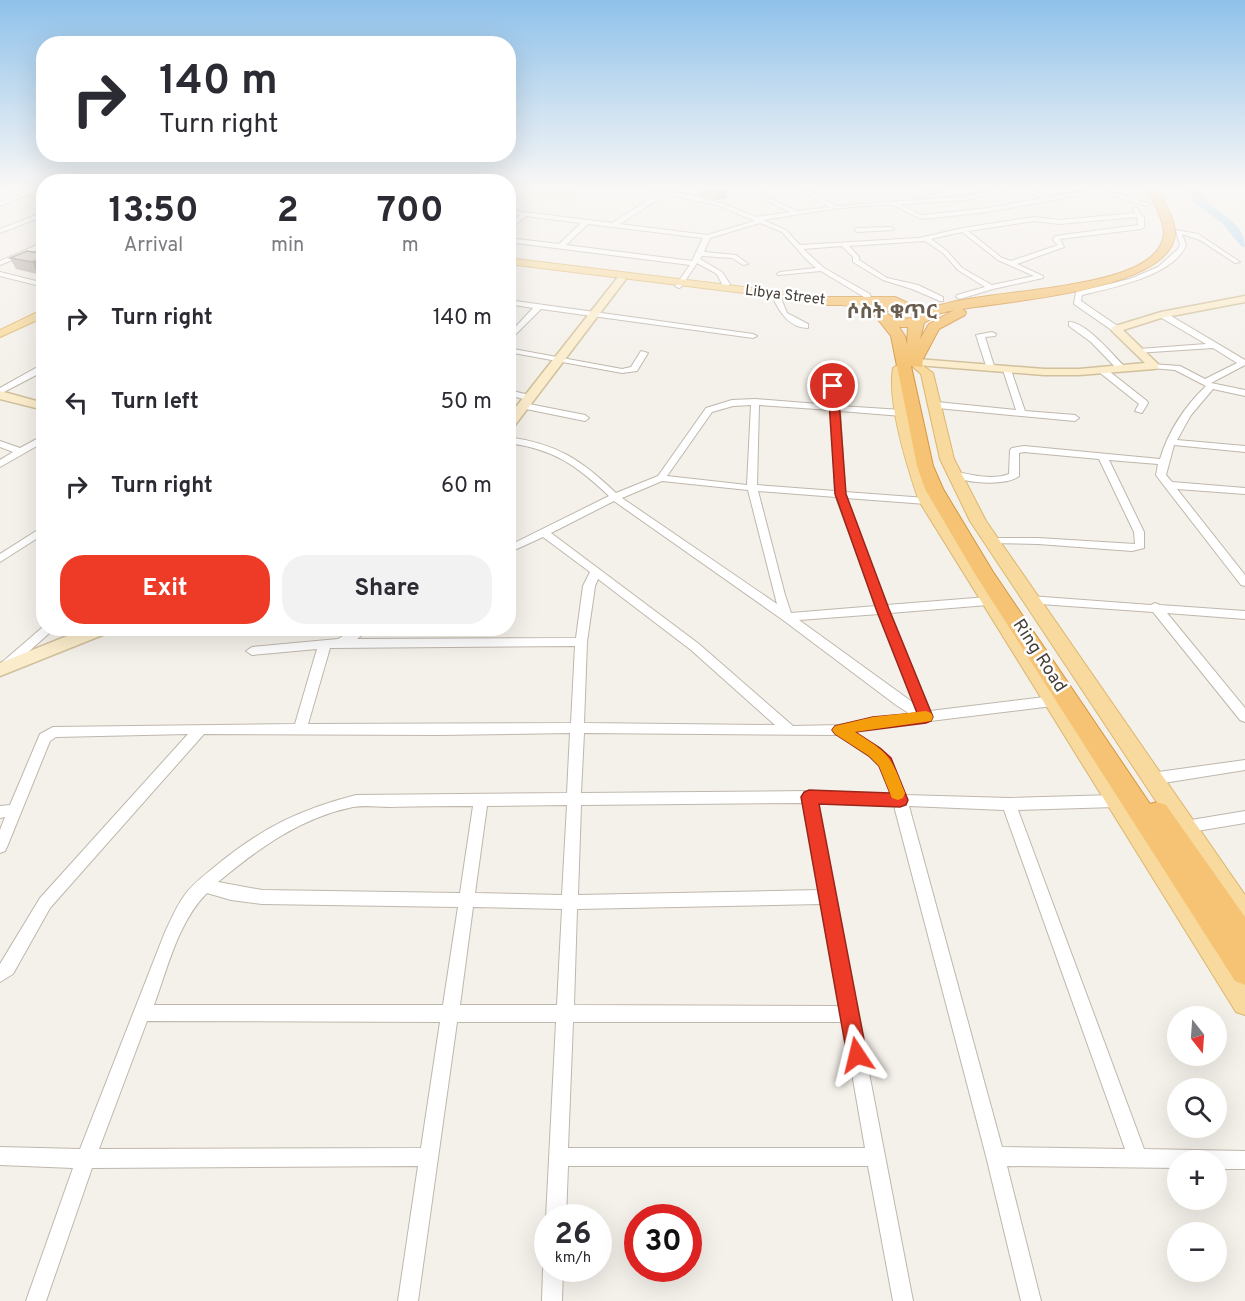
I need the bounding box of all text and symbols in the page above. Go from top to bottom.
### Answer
text: 140 m [159,56,278,109]
icon: right [60,60,138,138]
text: Turn right [159,108,278,142]
text: 13:50 [108,189,199,235]
text: 2 [277,189,299,235]
text: 700 [377,189,444,235]
text: Arrival [124,233,183,259]
text: min [271,233,304,259]
text: m [402,233,419,259]
street label: Libya Street [744,282,826,310]
district label: ሶስት ቁጥር [847,300,937,326]
icon: right [60,302,93,335]
text: Turn right [111,305,213,332]
text: 140 m [433,305,492,332]
pin [807,360,858,411]
icon: arrive [816,369,849,402]
icon: left [60,386,93,419]
text: Turn left [111,389,199,416]
text: 50 m [440,389,492,416]
icon: right [60,470,93,503]
text: Turn right [111,473,213,500]
text: 60 m [441,473,492,500]
button: Exit [60,555,270,624]
button: Share [282,555,492,624]
street label: Ring Road [1007,615,1071,697]
north arrow [1167,1006,1227,1066]
map controls [1167,1006,1227,1282]
position arrow [825,1023,889,1087]
button: search [1167,1078,1227,1138]
button: + [1167,1150,1227,1210]
speed limit sign: 30 [624,1204,702,1282]
text: 26 [555,1217,591,1254]
button: − [1167,1222,1227,1282]
text: km/h [555,1249,591,1268]

